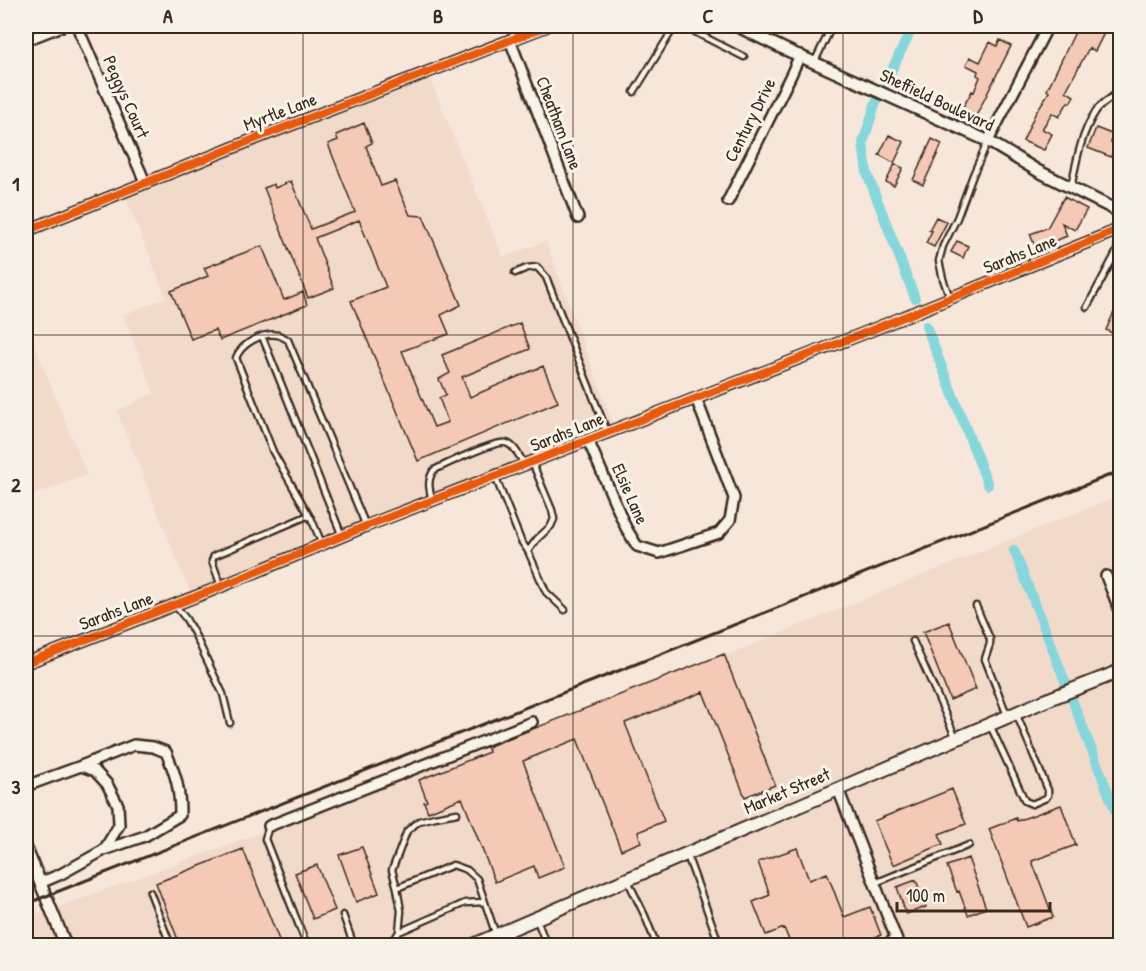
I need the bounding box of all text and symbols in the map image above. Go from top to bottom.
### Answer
text: A [163,2,173,29]
text: B [433,2,443,29]
text: C [703,2,714,29]
text: D [973,2,983,29]
street label: Peggys Court [97,52,156,143]
street label: Sheffield Boulevard [876,62,998,137]
street label: Cheatham Lane [530,73,589,173]
street label: Century Drive [718,74,781,166]
street label: Myrtle Lane [240,86,320,137]
text: 1 [12,170,20,197]
street label: Sarahs Lane [979,228,1060,280]
street label: Sarahs Lane [526,406,607,458]
street label: Elsie Lane [606,459,655,528]
text: 2 [11,471,21,498]
street label: Sarahs Lane [75,585,156,636]
street label: Market Street [740,761,835,820]
text: 3 [12,773,21,800]
scale bar [897,875,1050,913]
text: 100 m [906,883,945,908]

